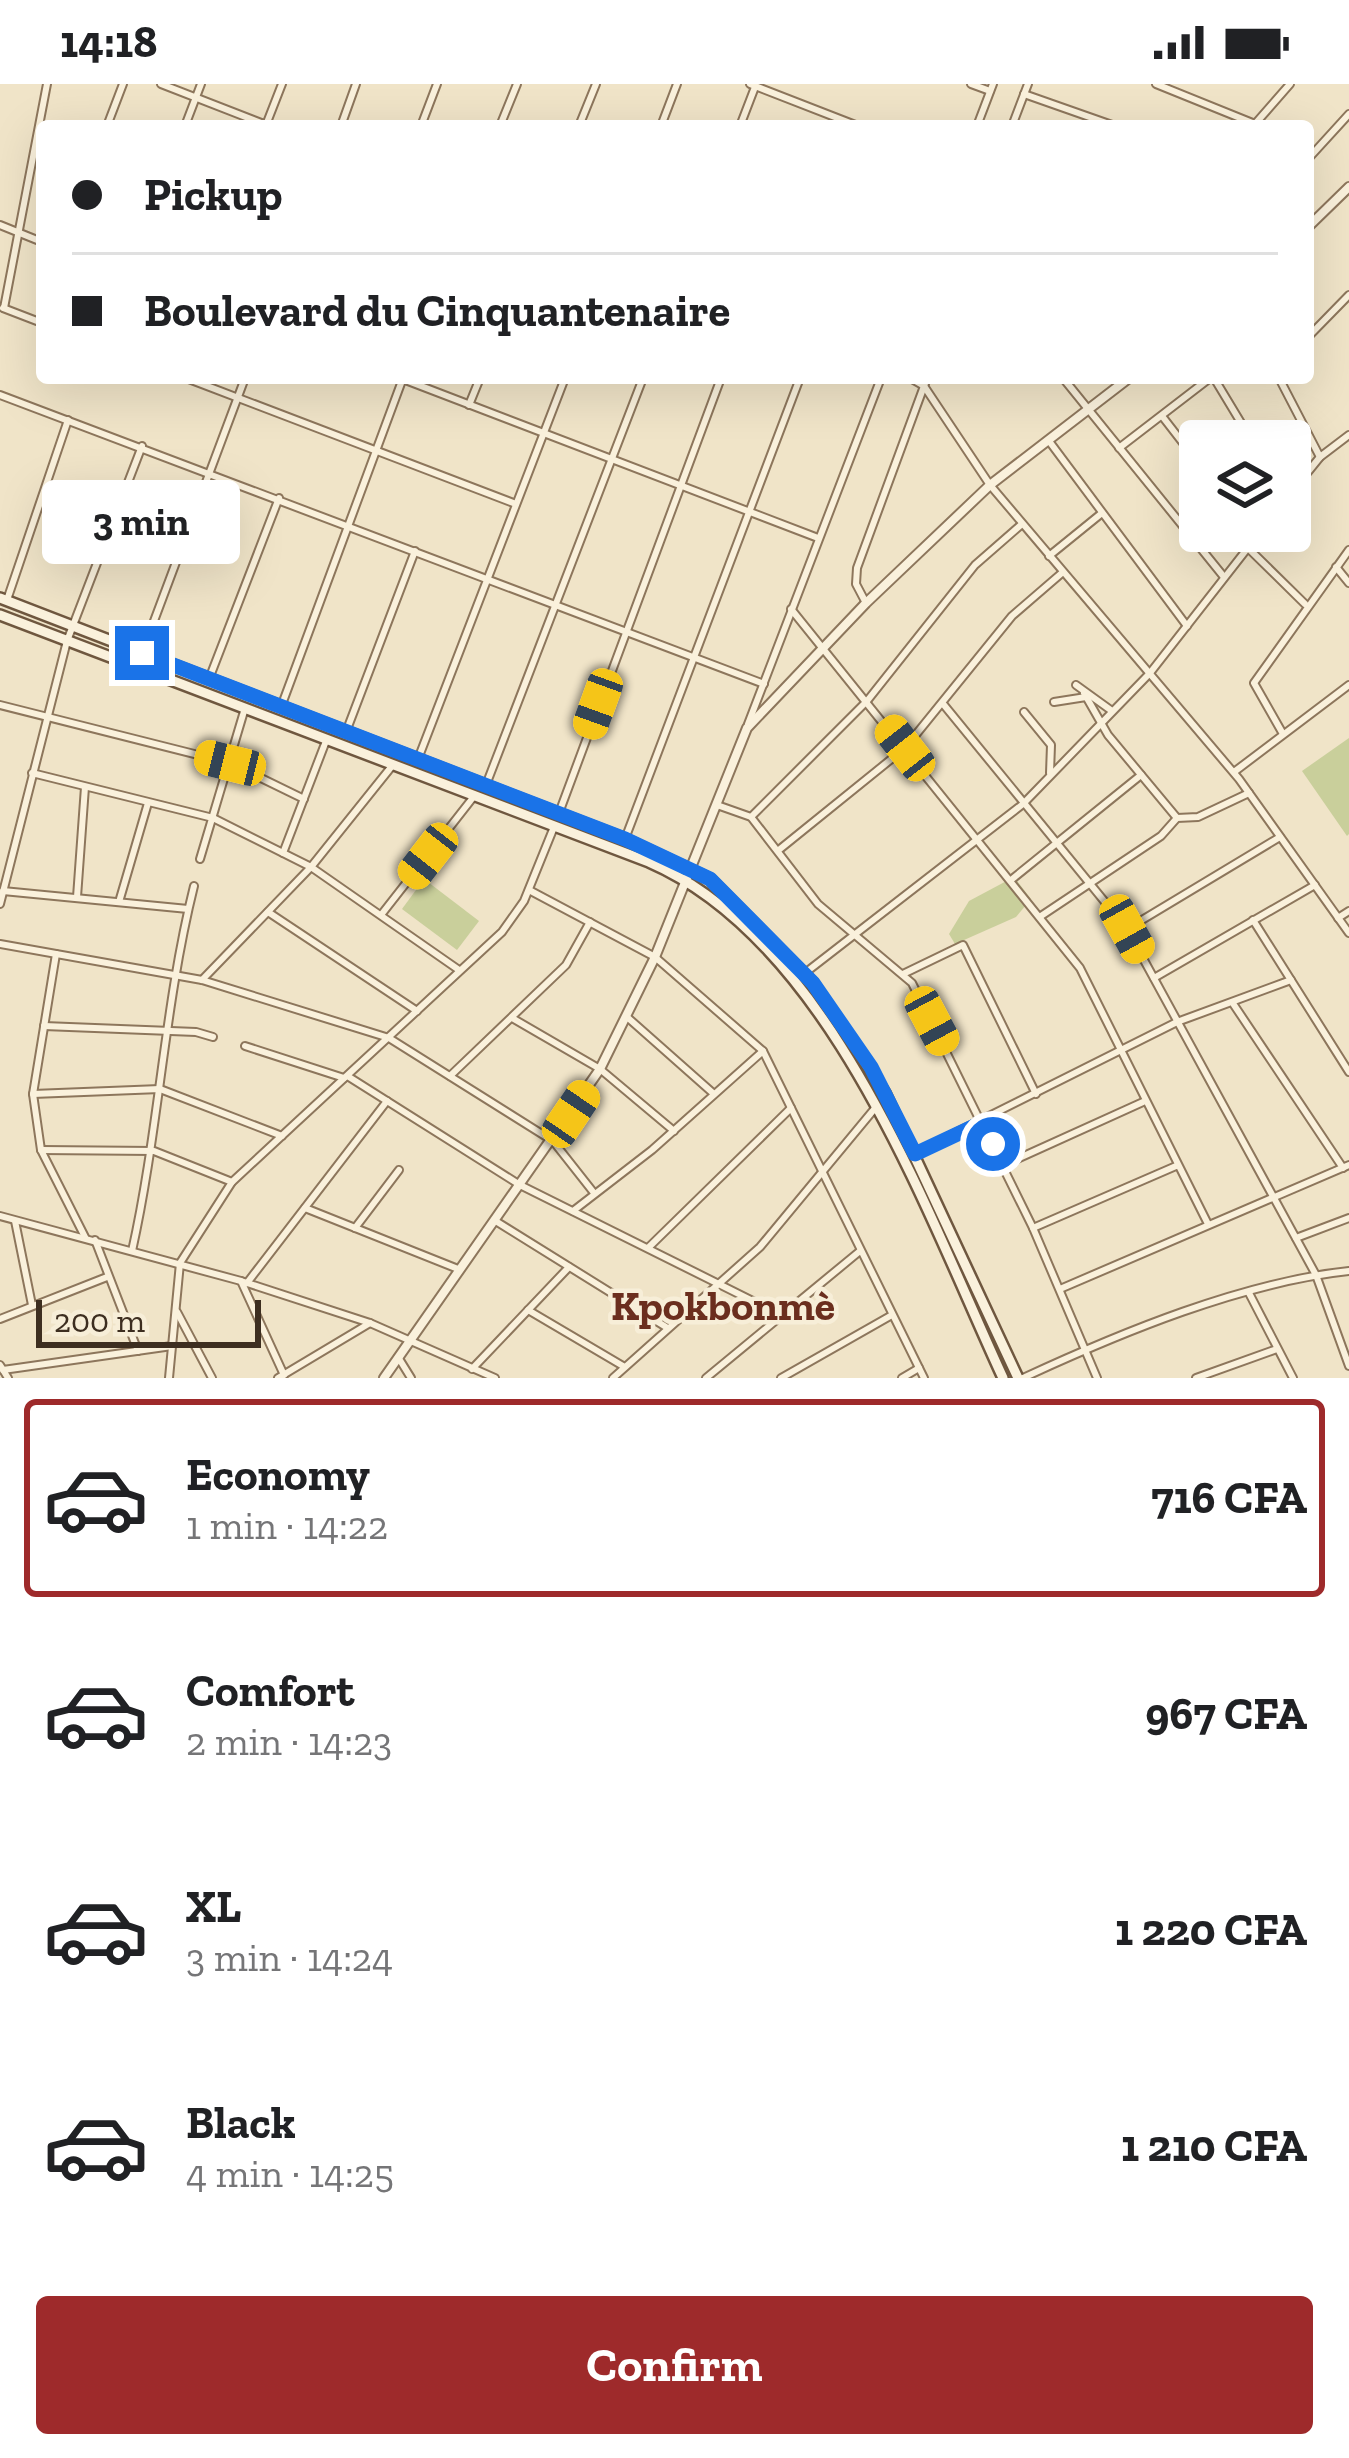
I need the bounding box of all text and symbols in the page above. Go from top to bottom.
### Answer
text: 14:18 [60,15,157,69]
text: Pickup [144,168,282,222]
text: Boulevard du Cinquantenaire [144,284,730,338]
map controls [1179,420,1311,552]
button: layers [1179,420,1311,552]
callout: 3 min [43,479,241,563]
text: 3 min [92,498,190,545]
route end [115,626,169,680]
car [569,664,627,744]
car [869,709,941,787]
car [191,737,269,789]
car [392,817,464,895]
car [1094,889,1160,969]
car [899,981,965,1061]
car [536,1074,606,1154]
route start [966,1117,1020,1171]
district label: Kpokbonmè [611,1280,835,1331]
scale bar [36,1294,261,1347]
text: 200 m [54,1301,145,1340]
icon: car [42,1444,150,1552]
text: Economy [186,1448,370,1502]
text: 716 CFA [1151,1471,1307,1525]
text: 1 min · 14:22 [186,1502,388,1549]
icon: car [42,1660,150,1768]
text: Comfort [186,1664,354,1718]
text: 967 CFA [1145,1687,1307,1741]
text: 2 min · 14:23 [186,1718,392,1765]
icon: car [42,1876,150,1984]
text: XL [186,1880,241,1934]
text: 1 220 CFA [1115,1903,1307,1957]
text: 3 min · 14:24 [186,1934,393,1981]
icon: car [42,2092,150,2200]
text: Black [186,2096,296,2150]
text: 1 210 CFA [1121,2119,1307,2173]
text: 4 min · 14:25 [186,2150,394,2197]
button: Confirm [36,2296,1313,2434]

